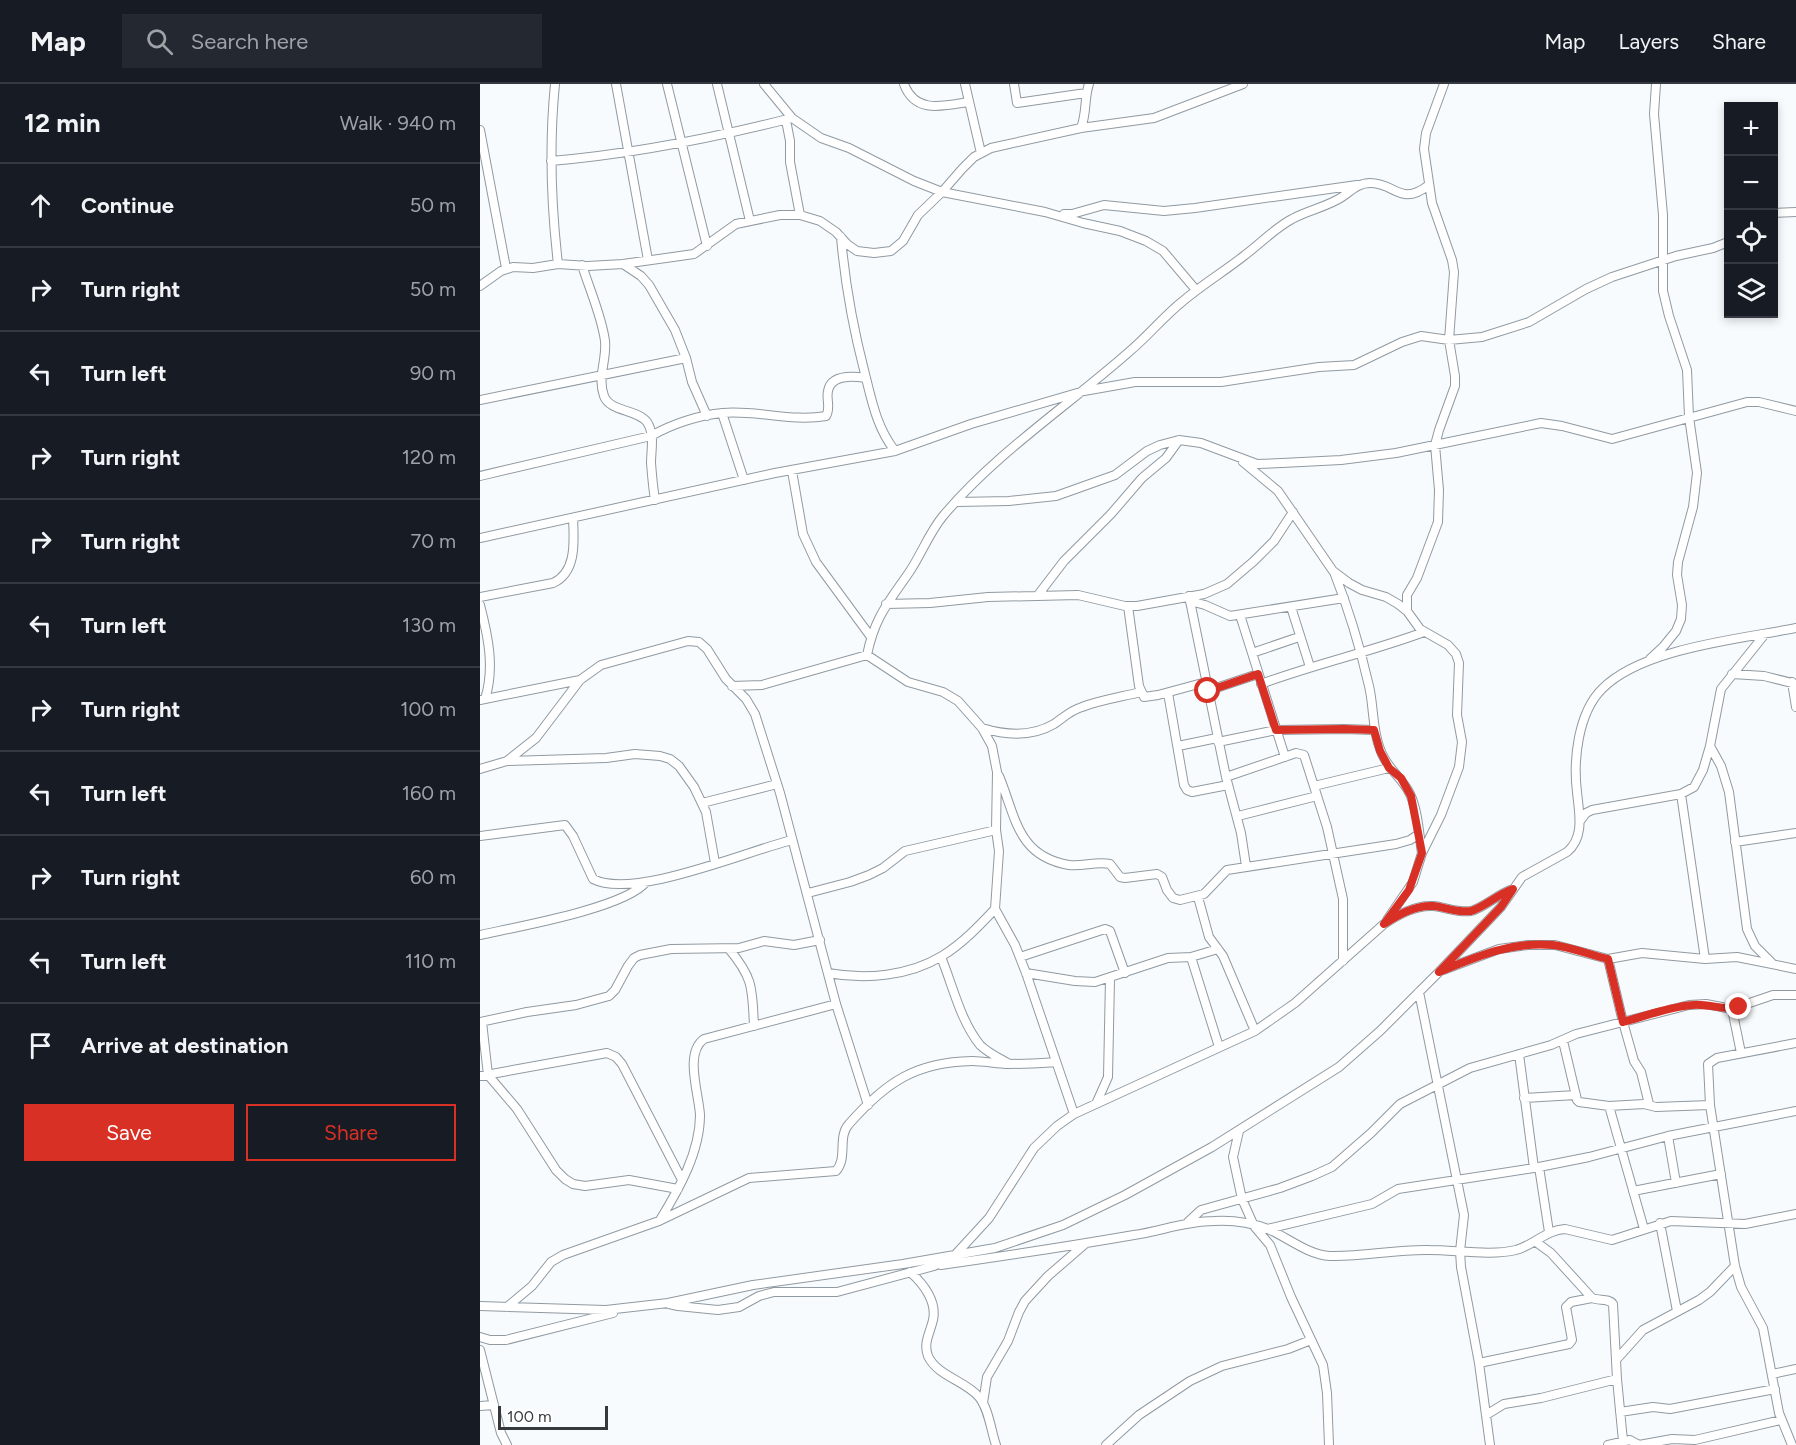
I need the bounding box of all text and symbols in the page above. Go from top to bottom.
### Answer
search box [122,14,542,68]
text: Map [30,24,86,58]
icon: search [143,25,176,58]
text: Search here [191,28,308,55]
text: Map [1545,29,1585,54]
text: Layers [1618,29,1679,54]
text: Share [1712,29,1766,54]
map controls [1724,102,1778,318]
button: + [1724,102,1778,156]
text: 12 min [24,107,100,139]
text: Walk · 940 m [340,111,456,135]
button: − [1724,156,1778,210]
icon: ahead [24,189,57,222]
text: Continue [81,192,174,219]
text: 50 m [410,193,456,217]
button: locate [1724,210,1778,264]
button: layers [1724,264,1778,318]
icon: right [24,273,57,306]
text: Turn right [81,276,180,303]
text: 50 m [410,277,456,301]
icon: left [24,357,57,390]
text: Turn left [81,360,167,387]
text: 90 m [410,361,456,385]
icon: right [24,441,57,474]
text: Turn right [81,444,180,471]
text: 120 m [402,445,456,469]
icon: right [24,525,57,558]
text: Turn right [81,528,180,555]
text: 70 m [410,529,456,553]
icon: left [24,609,57,642]
text: Turn left [81,612,167,639]
text: 130 m [402,613,456,637]
route start [1194,677,1220,703]
icon: right [24,693,57,726]
text: Turn right [81,696,180,723]
text: 100 m [400,697,456,721]
icon: left [24,777,57,810]
text: Turn left [81,780,167,807]
text: 160 m [402,781,456,805]
icon: right [24,861,57,894]
text: Turn right [81,864,180,891]
text: 60 m [410,865,456,889]
icon: left [24,945,57,978]
text: Turn left [81,948,167,975]
text: 110 m [405,949,456,973]
route end [1725,993,1751,1019]
icon: arrive [24,1029,57,1062]
text: Arrive at destination [81,1032,289,1059]
button: Save [24,1104,234,1161]
button: Share [246,1104,456,1161]
scale bar [498,1403,608,1430]
text: 100 m [507,1407,552,1426]

